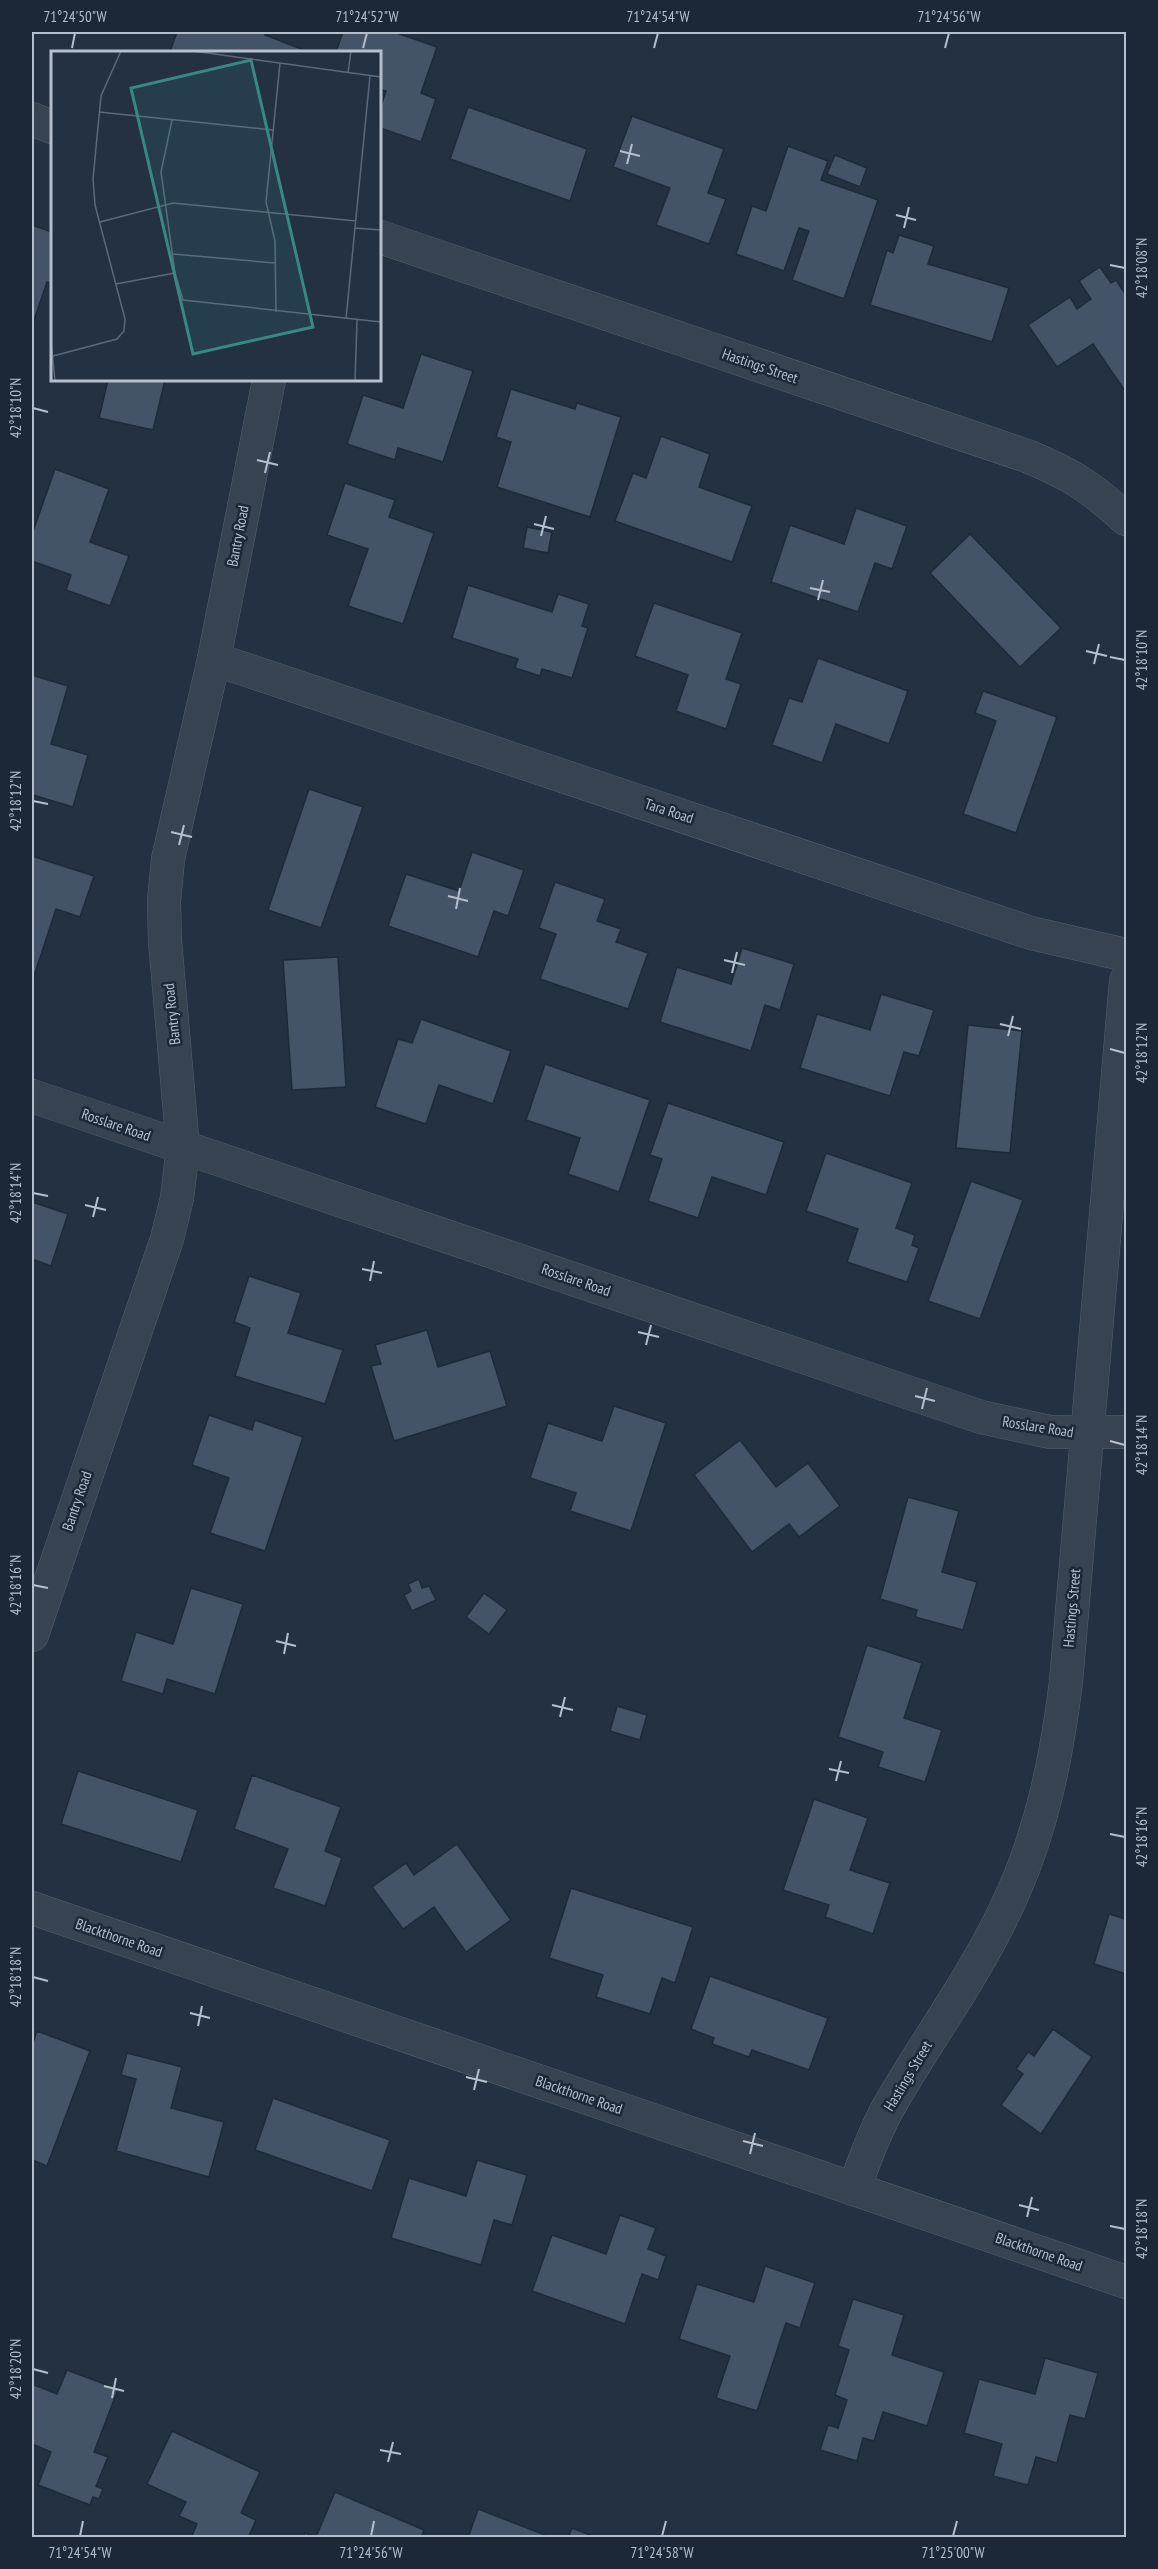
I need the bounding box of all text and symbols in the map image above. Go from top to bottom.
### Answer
text: 71°24'50"W [43,7,107,26]
text: 71°24'52"W [335,7,399,26]
text: 71°24'54"W [626,7,690,26]
text: 71°24'56"W [917,7,981,26]
inset map [51,51,381,381]
text: 42°18'08"N [1132,238,1151,298]
street label: Hastings Street [720,344,801,387]
text: 42°18'10"N [6,378,25,438]
street label: Bantry Road [222,504,253,568]
text: 42°18'10"N [1132,630,1151,690]
text: 42°18'12"N [6,771,25,831]
street label: Tara Road [642,794,696,827]
street label: Bantry Road [159,982,184,1046]
text: 42°18'12"N [1132,1023,1151,1083]
street label: Rosslare Road [79,1104,153,1145]
text: 42°18'14"N [6,1163,25,1223]
street label: Rosslare Road [539,1259,613,1300]
street label: Rosslare Road [1001,1412,1075,1442]
text: 42°18'14"N [1132,1415,1151,1475]
street label: Bantry Road [57,1468,96,1533]
text: 42°18'16"N [6,1555,25,1615]
street label: Hastings Street [1059,1568,1084,1648]
text: 42°18'16"N [1132,1807,1151,1867]
street label: Blackthorne Road [73,1914,165,1961]
text: 42°18'18"N [6,1947,25,2007]
street label: Hastings Street [879,2037,936,2114]
street label: Blackthorne Road [533,2071,625,2118]
text: 42°18'18"N [1132,2199,1151,2259]
street label: Blackthorne Road [993,2228,1085,2275]
text: 42°18'20"N [6,2339,25,2399]
text: 71°24'54"W [48,2543,112,2562]
text: 71°24'56"W [339,2543,403,2562]
text: 71°24'58"W [630,2543,694,2562]
text: 71°25'00"W [921,2543,985,2562]

